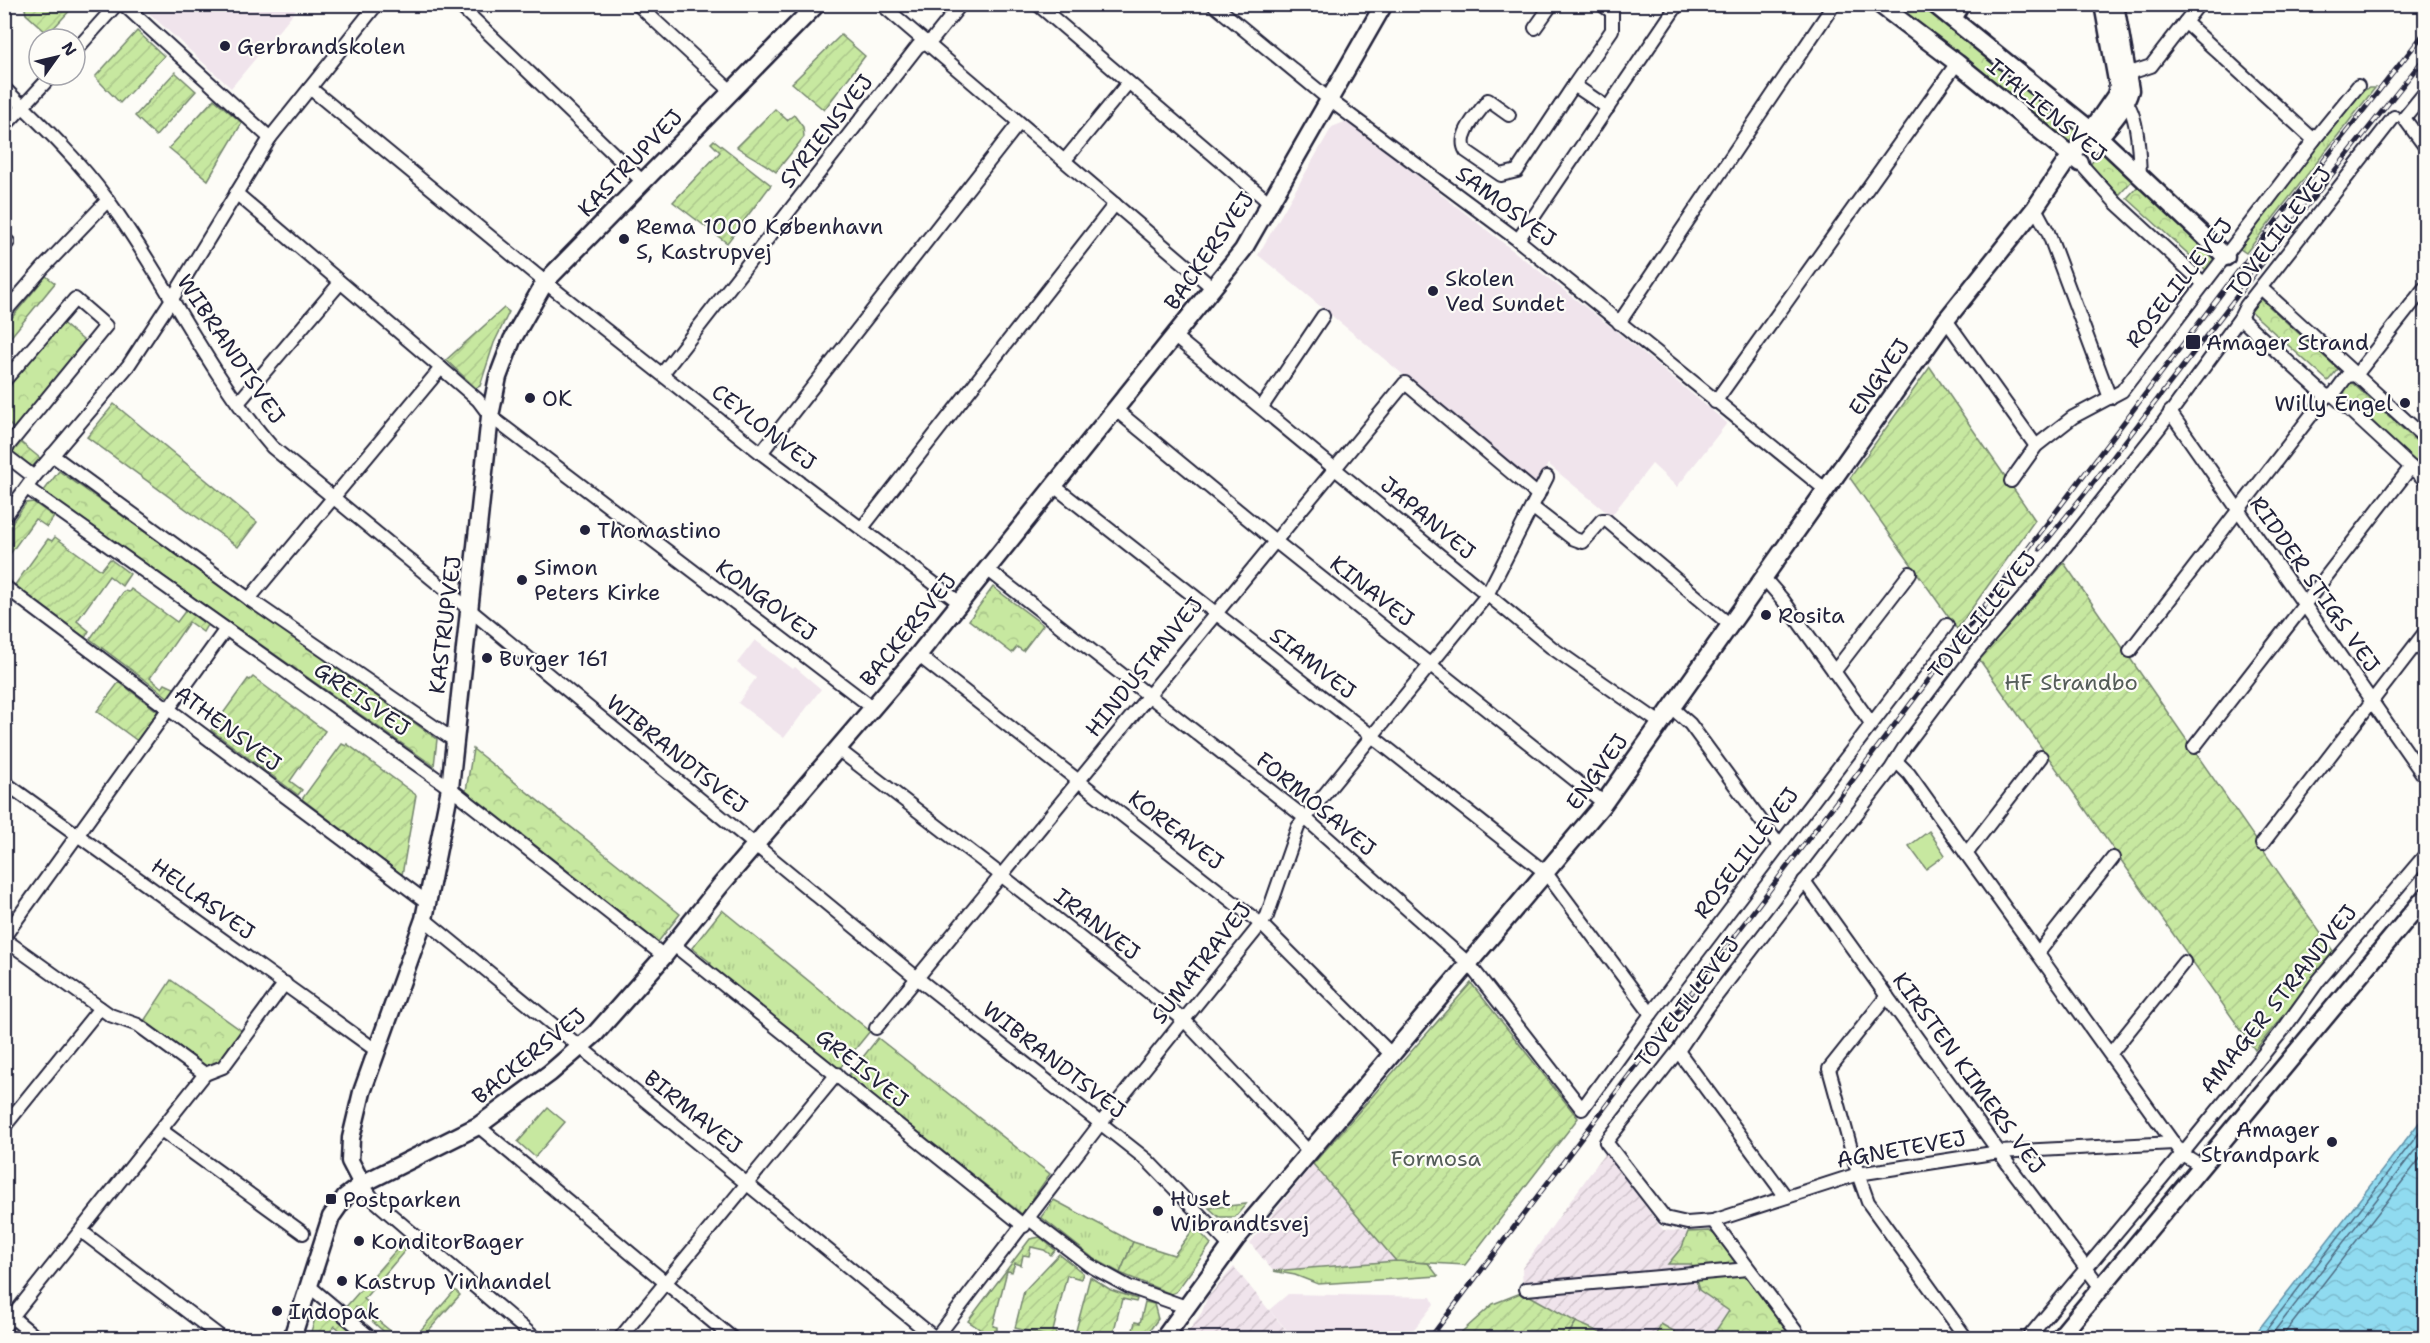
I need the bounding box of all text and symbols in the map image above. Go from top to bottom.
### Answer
north arrow [27,27,87,87]
place label: Gerbrandskolen [237,32,406,61]
text: N [57,38,81,60]
marker: Gerbrandskolen [218,39,232,53]
street label: ITALIENSVEJ [1981,52,2113,168]
street label: SYRIENSVEJ [773,68,879,194]
street label: KASTRUPVEJ [571,103,689,223]
street label: SAMOSVEJ [1450,159,1562,253]
street label: TOVELILLEVEJ [2220,161,2338,303]
street label: BACKERSVEJ [1158,186,1260,316]
place label: Rema 1000 København S, Kastrupvej [636,212,883,266]
street label: ROSELILLEVEJ [2119,212,2239,354]
marker: Rema 1000 København S, Kastrupvej [617,232,631,246]
place label: Skolen Ved Sundet [1445,264,1565,318]
street label: WIBRANDTSVEJ [170,269,292,429]
marker: Skolen Ved Sundet [1426,284,1440,298]
place label: Amager Strand [2206,328,2369,357]
street label: ENGVEJ [1842,333,1916,421]
marker: Amager Strand [2184,333,2202,351]
street label: CEYLONVEJ [706,377,822,477]
place label: OK [542,384,572,413]
place label: Willy Engel [2274,389,2393,418]
marker: OK [523,391,537,405]
marker: Willy Engel [2398,396,2412,410]
street label: JAPANVEJ [1375,470,1481,566]
street label: RIDDER STIGS VEJ [2243,490,2387,678]
place label: Thomastino [597,516,721,545]
marker: Thomastino [578,523,592,537]
street label: TOVELILLEVEJ [1922,545,2042,685]
street label: KINAVEJ [1324,549,1420,633]
place label: Simon Peters Kirke [534,553,661,607]
street label: KONGOVEJ [710,553,822,647]
street label: KASTRUPVEJ [422,554,468,696]
street label: BACKERSVEJ [853,567,963,693]
marker: Simon Peters Kirke [515,573,529,587]
street label: HINDUSTANVEJ [1079,591,1209,743]
place label: Rosita [1778,601,1845,630]
marker: Rosita [1759,608,1773,622]
street label: SIAMVEJ [1264,620,1362,706]
place label: Burger 161 [499,644,608,673]
marker: Burger 161 [480,651,494,665]
street label: GREISVEJ [308,655,416,743]
park label: HF Strandbo [2004,668,2138,697]
street label: ATHENSVEJ [169,678,287,778]
street label: WIBRANDTSVEJ [600,688,754,820]
street label: ENGVEJ [1560,728,1634,816]
street label: FORMOSAVEJ [1250,745,1382,863]
street label: ROSELILLEVEJ [1687,781,1805,925]
street label: KOREAVEJ [1122,784,1230,876]
street label: HELLASVEJ [145,852,261,946]
street label: IRANVEJ [1048,881,1146,967]
street label: SUMATRAVEJ [1144,896,1258,1030]
street label: AMAGER STRANDVEJ [2193,899,2363,1099]
street label: TOVELILLEVEJ [1628,931,1746,1073]
street label: KIRSTEN KIMERS VEJ [1886,967,2052,1179]
street label: WIBRANDTSVEJ [976,995,1132,1125]
street label: BACKERSVEJ [466,1001,592,1111]
street label: GREISVEJ [810,1022,914,1114]
street label: BIRMAVEJ [638,1064,748,1160]
place label: Amager Strandpark [2201,1115,2320,1169]
street label: AGNETEVEJ [1834,1123,1968,1175]
marker: Amager Strandpark [2325,1135,2339,1149]
park label: Formosa [1391,1144,1481,1173]
place label: Huset Wibrandtsvej [1170,1184,1309,1238]
place label: Postparken [343,1185,461,1214]
marker: Postparken [324,1192,338,1206]
marker: Huset Wibrandtsvej [1151,1204,1165,1218]
place label: KonditorBager [371,1227,524,1256]
marker: KonditorBager [352,1234,366,1248]
place label: Kastrup Vinhandel [354,1267,551,1296]
marker: Kastrup Vinhandel [335,1274,349,1288]
place label: Indopak [289,1297,380,1326]
marker: Indopak [270,1304,284,1318]

